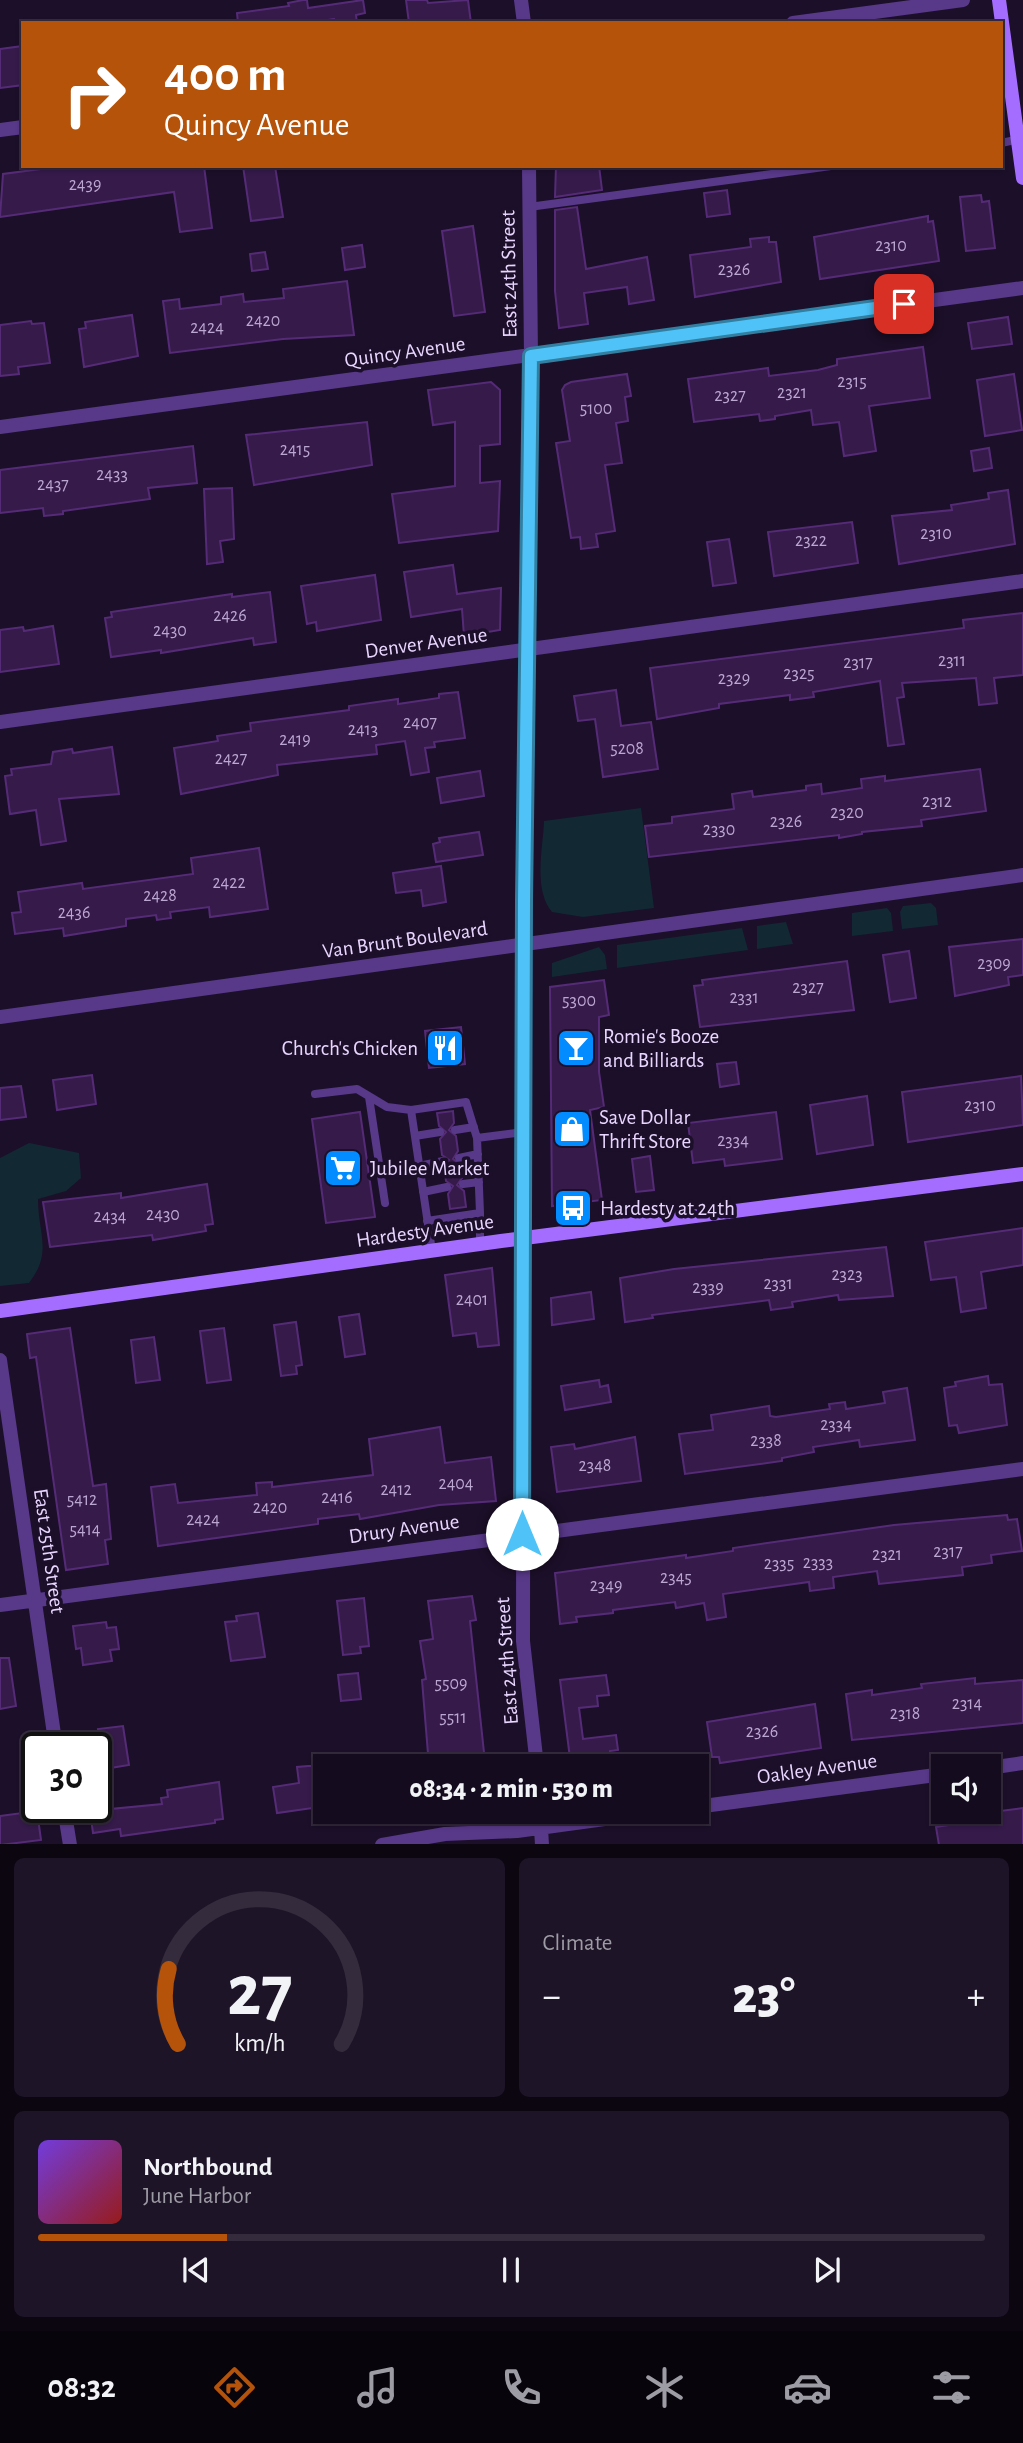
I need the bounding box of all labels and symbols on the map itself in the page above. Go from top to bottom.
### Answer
house number: 2439 [69,176,101,194]
street label: East 24th Street [497,210,521,338]
house number: 2310 [875,237,907,255]
house number: 2326 [718,261,750,279]
pin [874,274,934,334]
house number: 2420 [246,312,280,330]
house number: 2424 [190,319,224,337]
street label: Quincy Avenue [343,333,467,371]
house number: 2315 [837,373,867,391]
house number: 2321 [777,384,807,402]
house number: 2327 [714,387,746,405]
house number: 5100 [580,400,612,418]
house number: 2415 [280,441,310,459]
house number: 2433 [96,466,128,484]
house number: 2437 [37,476,69,494]
house number: 2310 [920,525,952,543]
house number: 2322 [795,532,827,550]
house number: 2426 [213,607,247,625]
house number: 2430 [153,622,187,640]
street label: Denver Avenue [363,624,489,662]
house number: 2311 [938,652,966,670]
house number: 2317 [843,654,873,672]
house number: 2325 [783,665,815,683]
house number: 2329 [718,670,750,688]
house number: 2407 [403,714,437,732]
house number: 2413 [348,721,378,739]
house number: 2419 [279,731,311,749]
house number: 5208 [610,740,644,758]
house number: 2427 [215,750,247,768]
house number: 2312 [922,793,952,811]
house number: 2320 [830,804,864,822]
house number: 2326 [770,813,802,831]
house number: 2330 [703,821,735,839]
house number: 2422 [212,874,246,892]
house number: 2428 [143,887,177,905]
house number: 2436 [58,904,90,922]
street label: Van Brunt Boulevard [321,918,489,962]
house number: 2309 [977,955,1011,973]
house number: 2327 [792,979,824,997]
house number: 2331 [729,989,759,1007]
house number: 5300 [562,992,596,1010]
place label: Romie's Booze and Billiards [603,1026,719,1071]
restaurant icon: Church's Chicken [424,1027,466,1069]
bar icon: Romie's Booze and Billiards [555,1027,597,1069]
place label: Church's Chicken [282,1038,418,1059]
house number: 2310 [964,1097,996,1115]
place label: Save Dollar Thrift Store [599,1107,691,1152]
shop icon: Save Dollar Thrift Store [551,1108,593,1150]
house number: 2334 [717,1132,749,1150]
supermarket icon: Jubilee Market [322,1147,364,1189]
place label: Jubilee Market [370,1158,489,1179]
bus stop icon: Hardesty at 24th [552,1187,594,1229]
place label: Hardesty at 24th [600,1198,735,1219]
house number: 2430 [146,1206,180,1224]
house number: 2434 [94,1208,127,1226]
street label: Hardesty Avenue [355,1211,495,1251]
house number: 2323 [831,1266,863,1284]
house number: 2331 [763,1275,793,1293]
house number: 2339 [692,1279,724,1297]
house number: 2401 [456,1291,488,1309]
house number: 2334 [820,1416,852,1434]
house number: 2338 [750,1432,782,1450]
house number: 2348 [579,1457,611,1475]
house number: 2404 [438,1475,474,1493]
house number: 2412 [380,1481,412,1499]
street label: East 25th Street [30,1487,68,1615]
house number: 2416 [321,1489,353,1507]
house number: 5412 [67,1491,97,1509]
position arrow [485,1497,559,1571]
house number: 2420 [253,1499,287,1517]
house number: 2424 [186,1511,220,1529]
street label: Drury Avenue [347,1511,461,1547]
house number: 5414 [69,1521,101,1539]
house number: 2317 [933,1543,963,1561]
house number: 2321 [872,1546,902,1564]
house number: 2333 [803,1554,833,1572]
house number: 2335 [764,1555,794,1573]
house number: 2345 [660,1569,692,1587]
house number: 2349 [590,1577,622,1595]
street label: East 24th Street [492,1596,522,1725]
house number: 5509 [434,1675,468,1693]
house number: 2314 [952,1695,983,1713]
house number: 2318 [890,1705,920,1723]
house number: 5511 [439,1709,467,1727]
house number: 2326 [746,1723,778,1741]
speed limit sign: 30 [21,1732,112,1823]
street label: Oakley Avenue [756,1750,878,1788]

